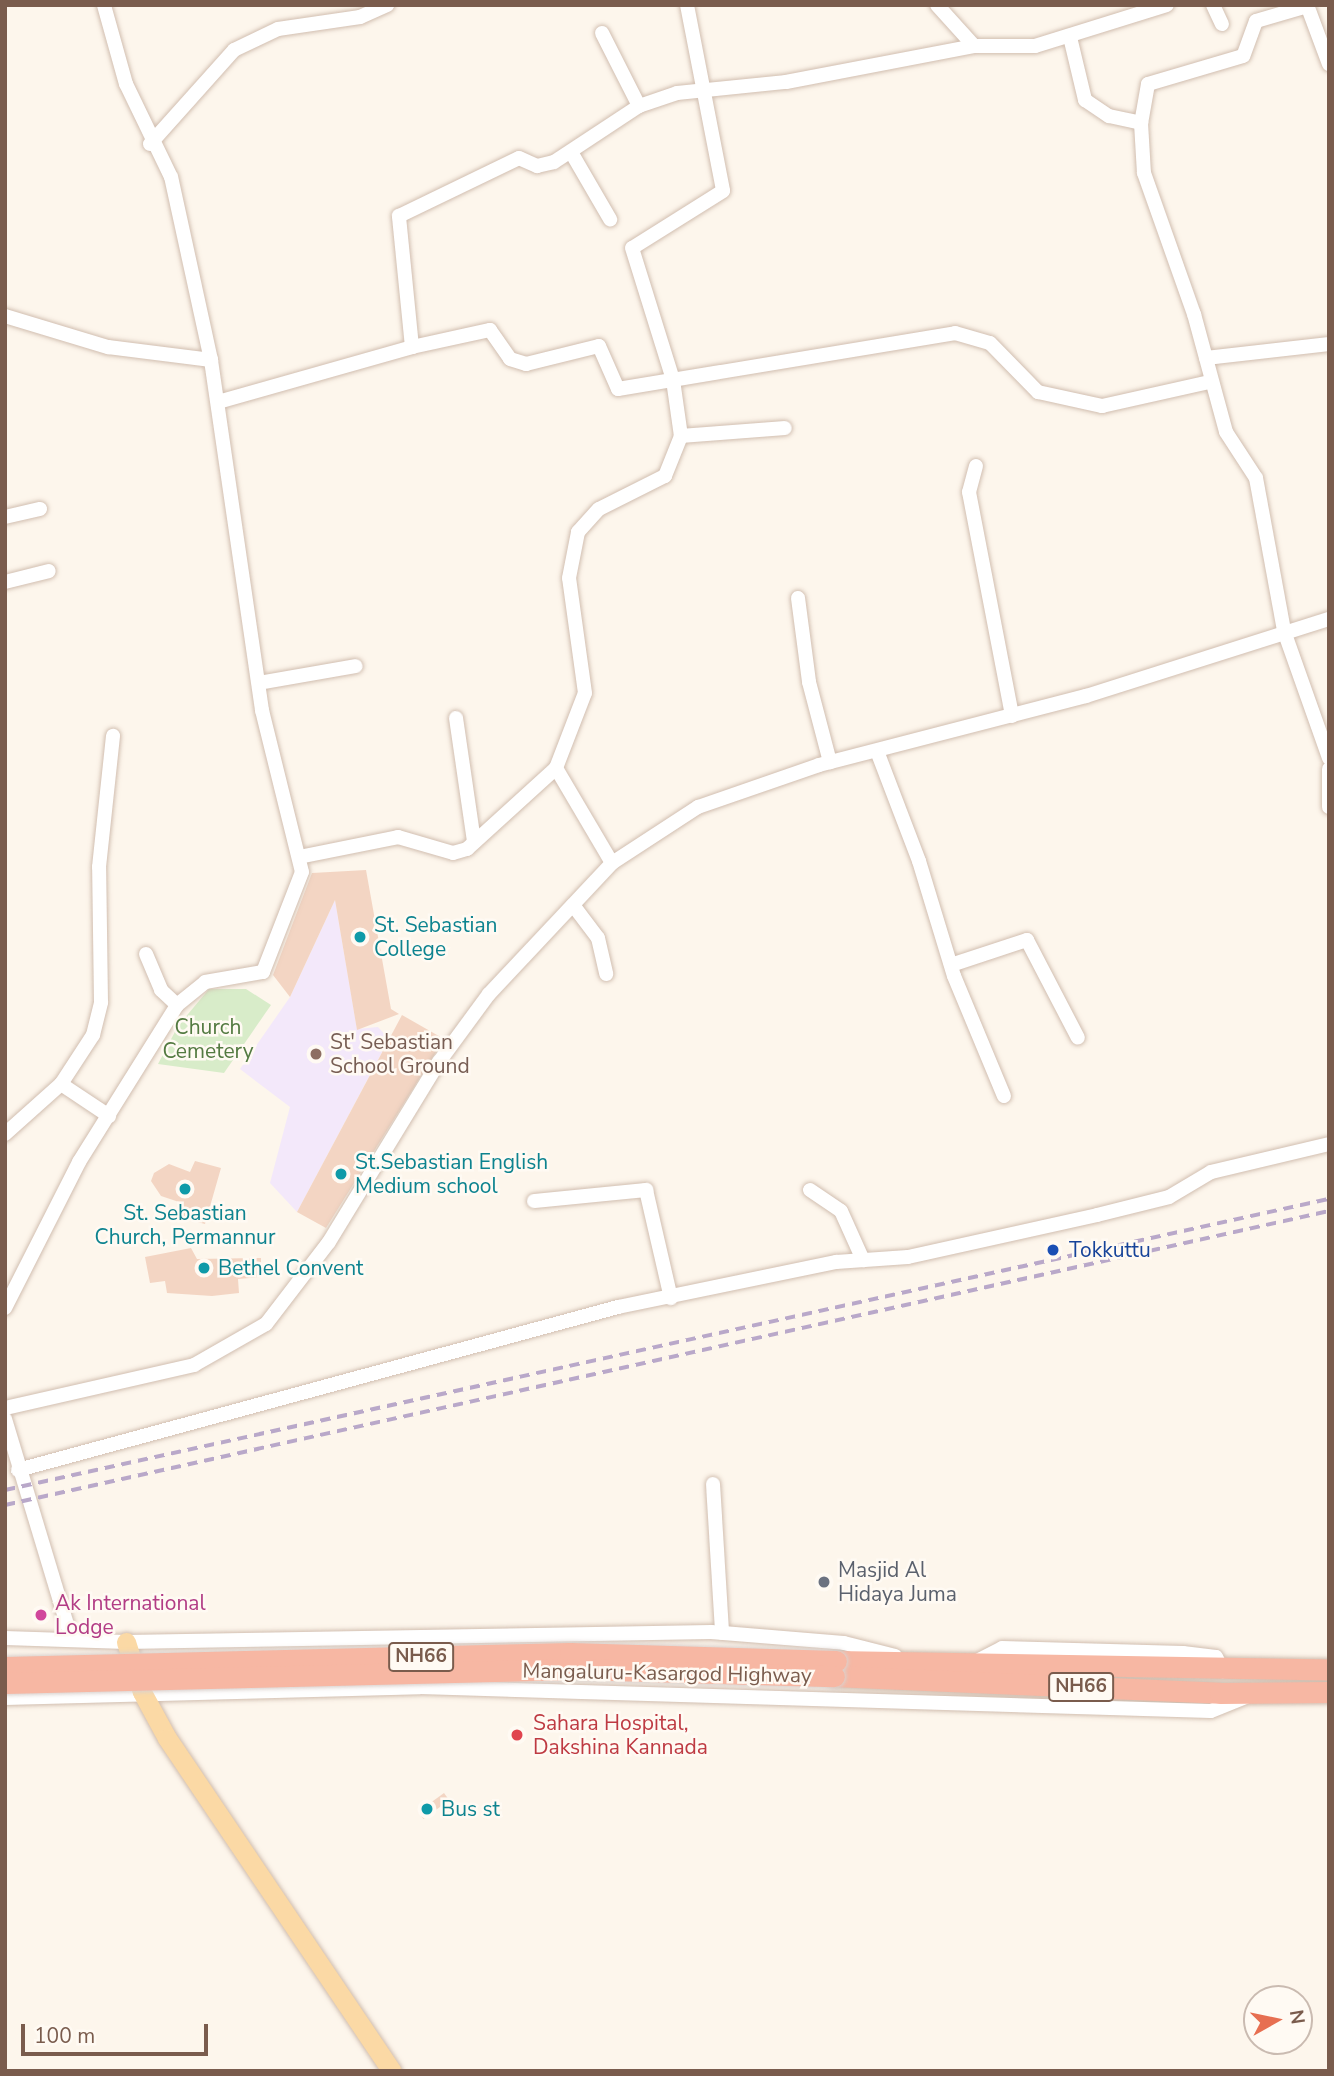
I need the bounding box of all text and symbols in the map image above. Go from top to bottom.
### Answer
place label: St. Sebastian College [374,912,497,962]
marker: St. Sebastian College [352,929,368,945]
park label: Church Cemetery [162,1014,254,1064]
place label: St' Sebastian School Ground [330,1029,470,1079]
marker: St' Sebastian School Ground [308,1046,324,1062]
place label: St.Sebastian English Medium school [355,1149,548,1199]
marker: St.Sebastian English Medium school [333,1166,349,1182]
marker: St. Sebastian Church, Permannur [177,1181,193,1197]
place label: St. Sebastian Church, Permannur [95,1200,275,1250]
place label: Tokkuttu [1069,1237,1151,1263]
marker: Tokkuttu [1043,1240,1063,1260]
place label: Bethel Convent [218,1255,363,1281]
marker: Bethel Convent [196,1260,212,1276]
place label: Masjid Al Hidaya Juma [838,1557,957,1607]
marker: Masjid Al Hidaya Juma [816,1574,832,1590]
place label: Ak International Lodge [55,1590,206,1640]
marker: Ak International Lodge [33,1607,49,1623]
road number: NH66 [388,1642,454,1672]
street label: Mangaluru-Kasargod Highway [522,1658,812,1688]
road number: NH66 [1048,1672,1114,1702]
place label: Sahara Hospital, Dakshina Kannada [533,1710,708,1760]
marker: Sahara Hospital, Dakshina Kannada [507,1725,527,1745]
place label: Bus st [441,1796,500,1822]
marker: Bus st [419,1801,435,1817]
north arrow [1243,1985,1313,2055]
text: N [1283,2008,1311,2026]
scale bar [24,2010,212,2054]
text: 100 m [34,2022,95,2050]

